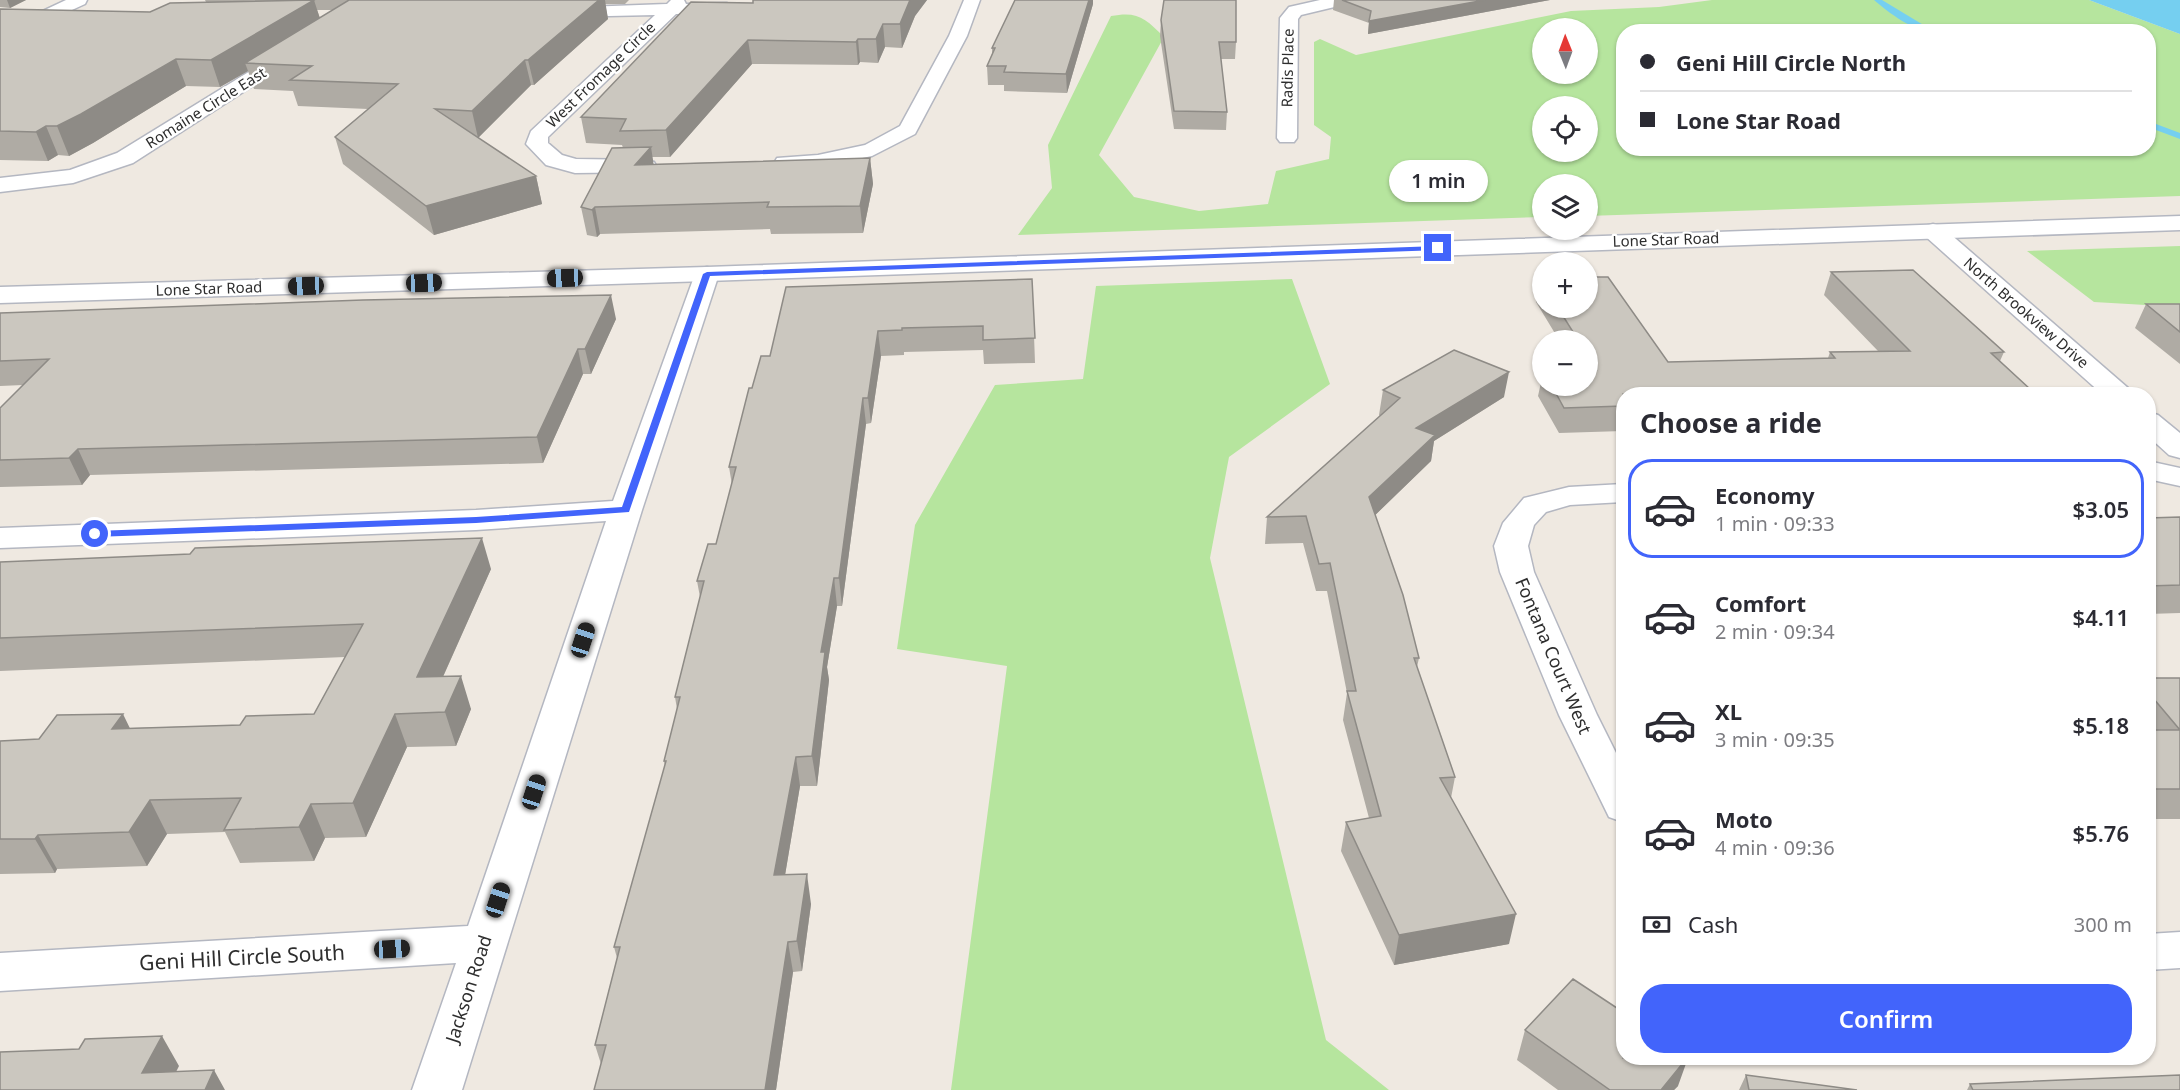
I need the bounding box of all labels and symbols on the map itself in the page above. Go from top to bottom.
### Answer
street label: West Fromage Circle [542,17,659,132]
north arrow [1532,18,1598,84]
street label: Radis Place [1276,28,1298,108]
street label: Romaine Circle East [141,62,270,152]
callout: 1 min [1388,161,1488,203]
street label: Lone Star Road [1612,227,1720,251]
route end [1424,234,1451,261]
street label: North Brookview Drive [1960,252,2093,372]
car [547,268,583,288]
car [406,273,442,293]
street label: Lone Star Road [155,276,263,300]
car [288,276,324,296]
route start [81,520,108,547]
street label: Fontana Court West [1510,574,1598,738]
car [569,620,597,660]
car [520,772,548,812]
car [484,880,512,920]
street label: Jackson Road [439,932,497,1047]
street label: Geni Hill Circle South [138,938,345,976]
car [374,939,410,959]

